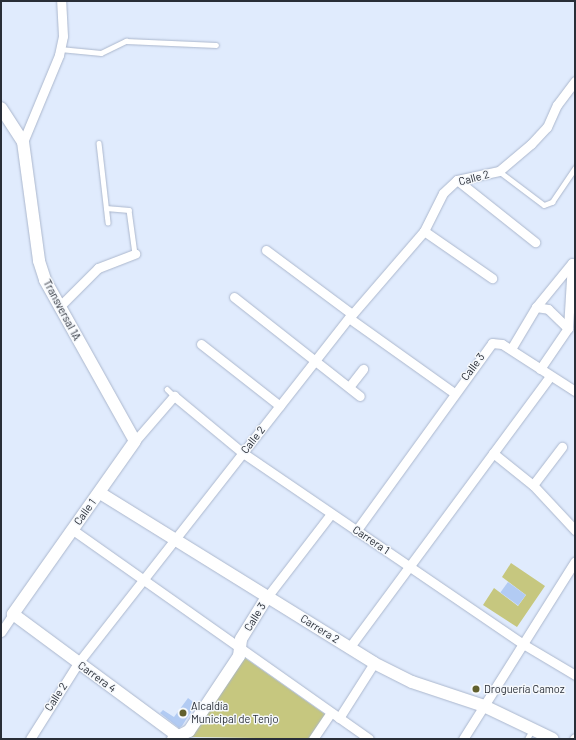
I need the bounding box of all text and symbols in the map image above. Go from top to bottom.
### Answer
street label: Calle 2 [457,168,491,188]
street label: Transversal 1A [40,277,84,343]
street label: Calle 3 [458,351,488,383]
street label: Calle 2 [238,424,268,456]
street label: Calle 1 [71,496,99,528]
street label: Carrera 1 [350,523,392,557]
street label: Calle 3 [241,600,269,634]
street label: Carrera 2 [298,612,342,646]
street label: Carrera 4 [75,659,119,695]
street label: Calle 2 [42,680,70,714]
place label: Droguería Camoz [484,682,565,696]
marker: Droguería Camoz [471,684,481,694]
place label: Alcaldía Municipal de Tenjo [191,700,278,726]
marker: Alcaldía Municipal de Tenjo [178,708,188,718]

